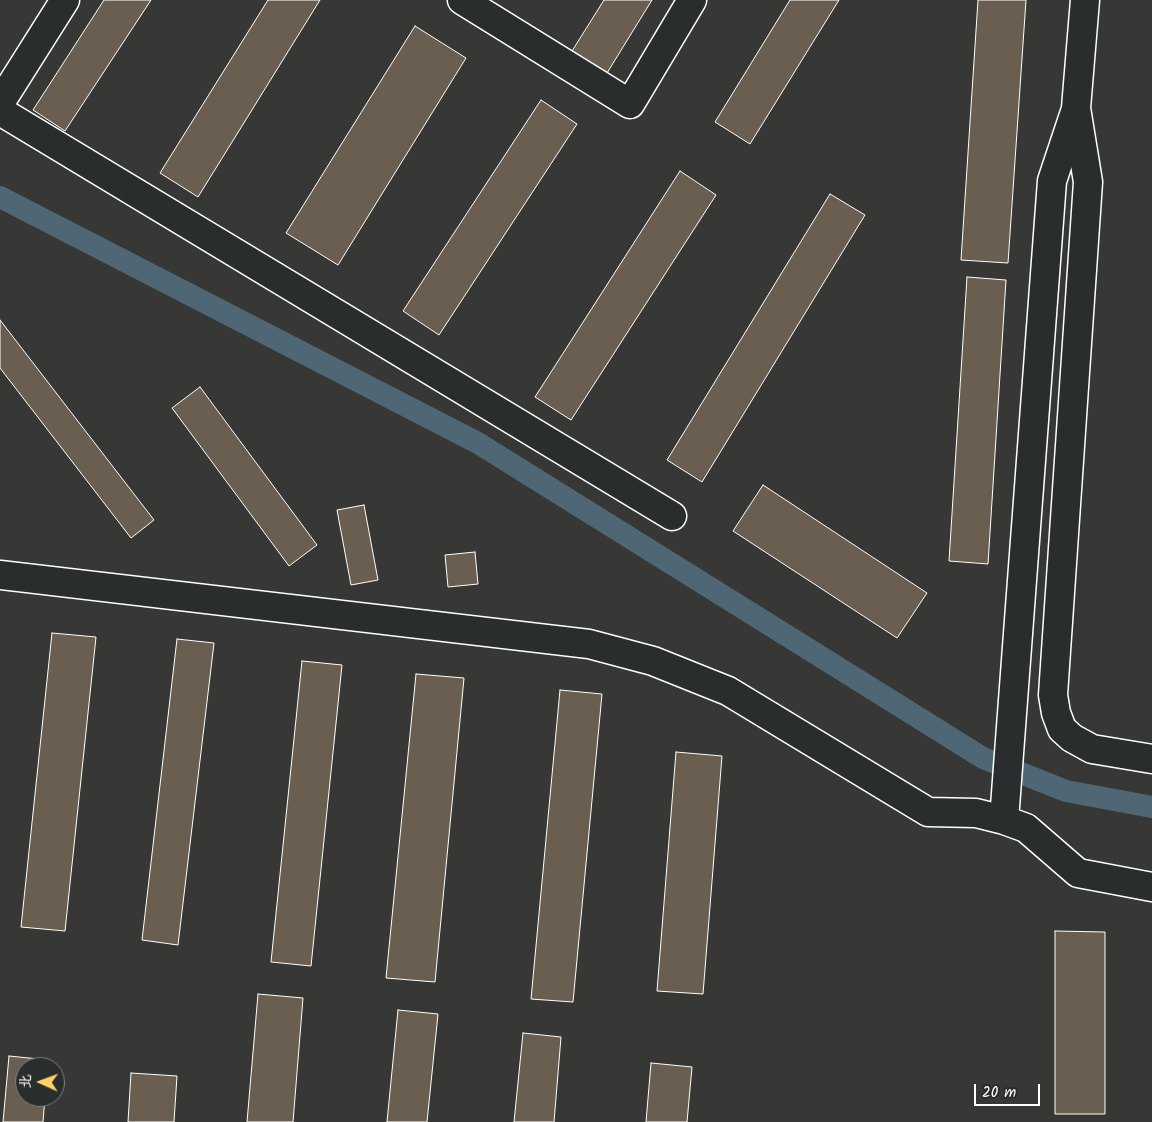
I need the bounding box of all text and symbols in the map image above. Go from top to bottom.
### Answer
north arrow [15,1057,65,1107]
text: 北 [15,1074,37,1089]
scale bar [977,1074,1043,1106]
text: 20 m [982,1081,1016,1105]

